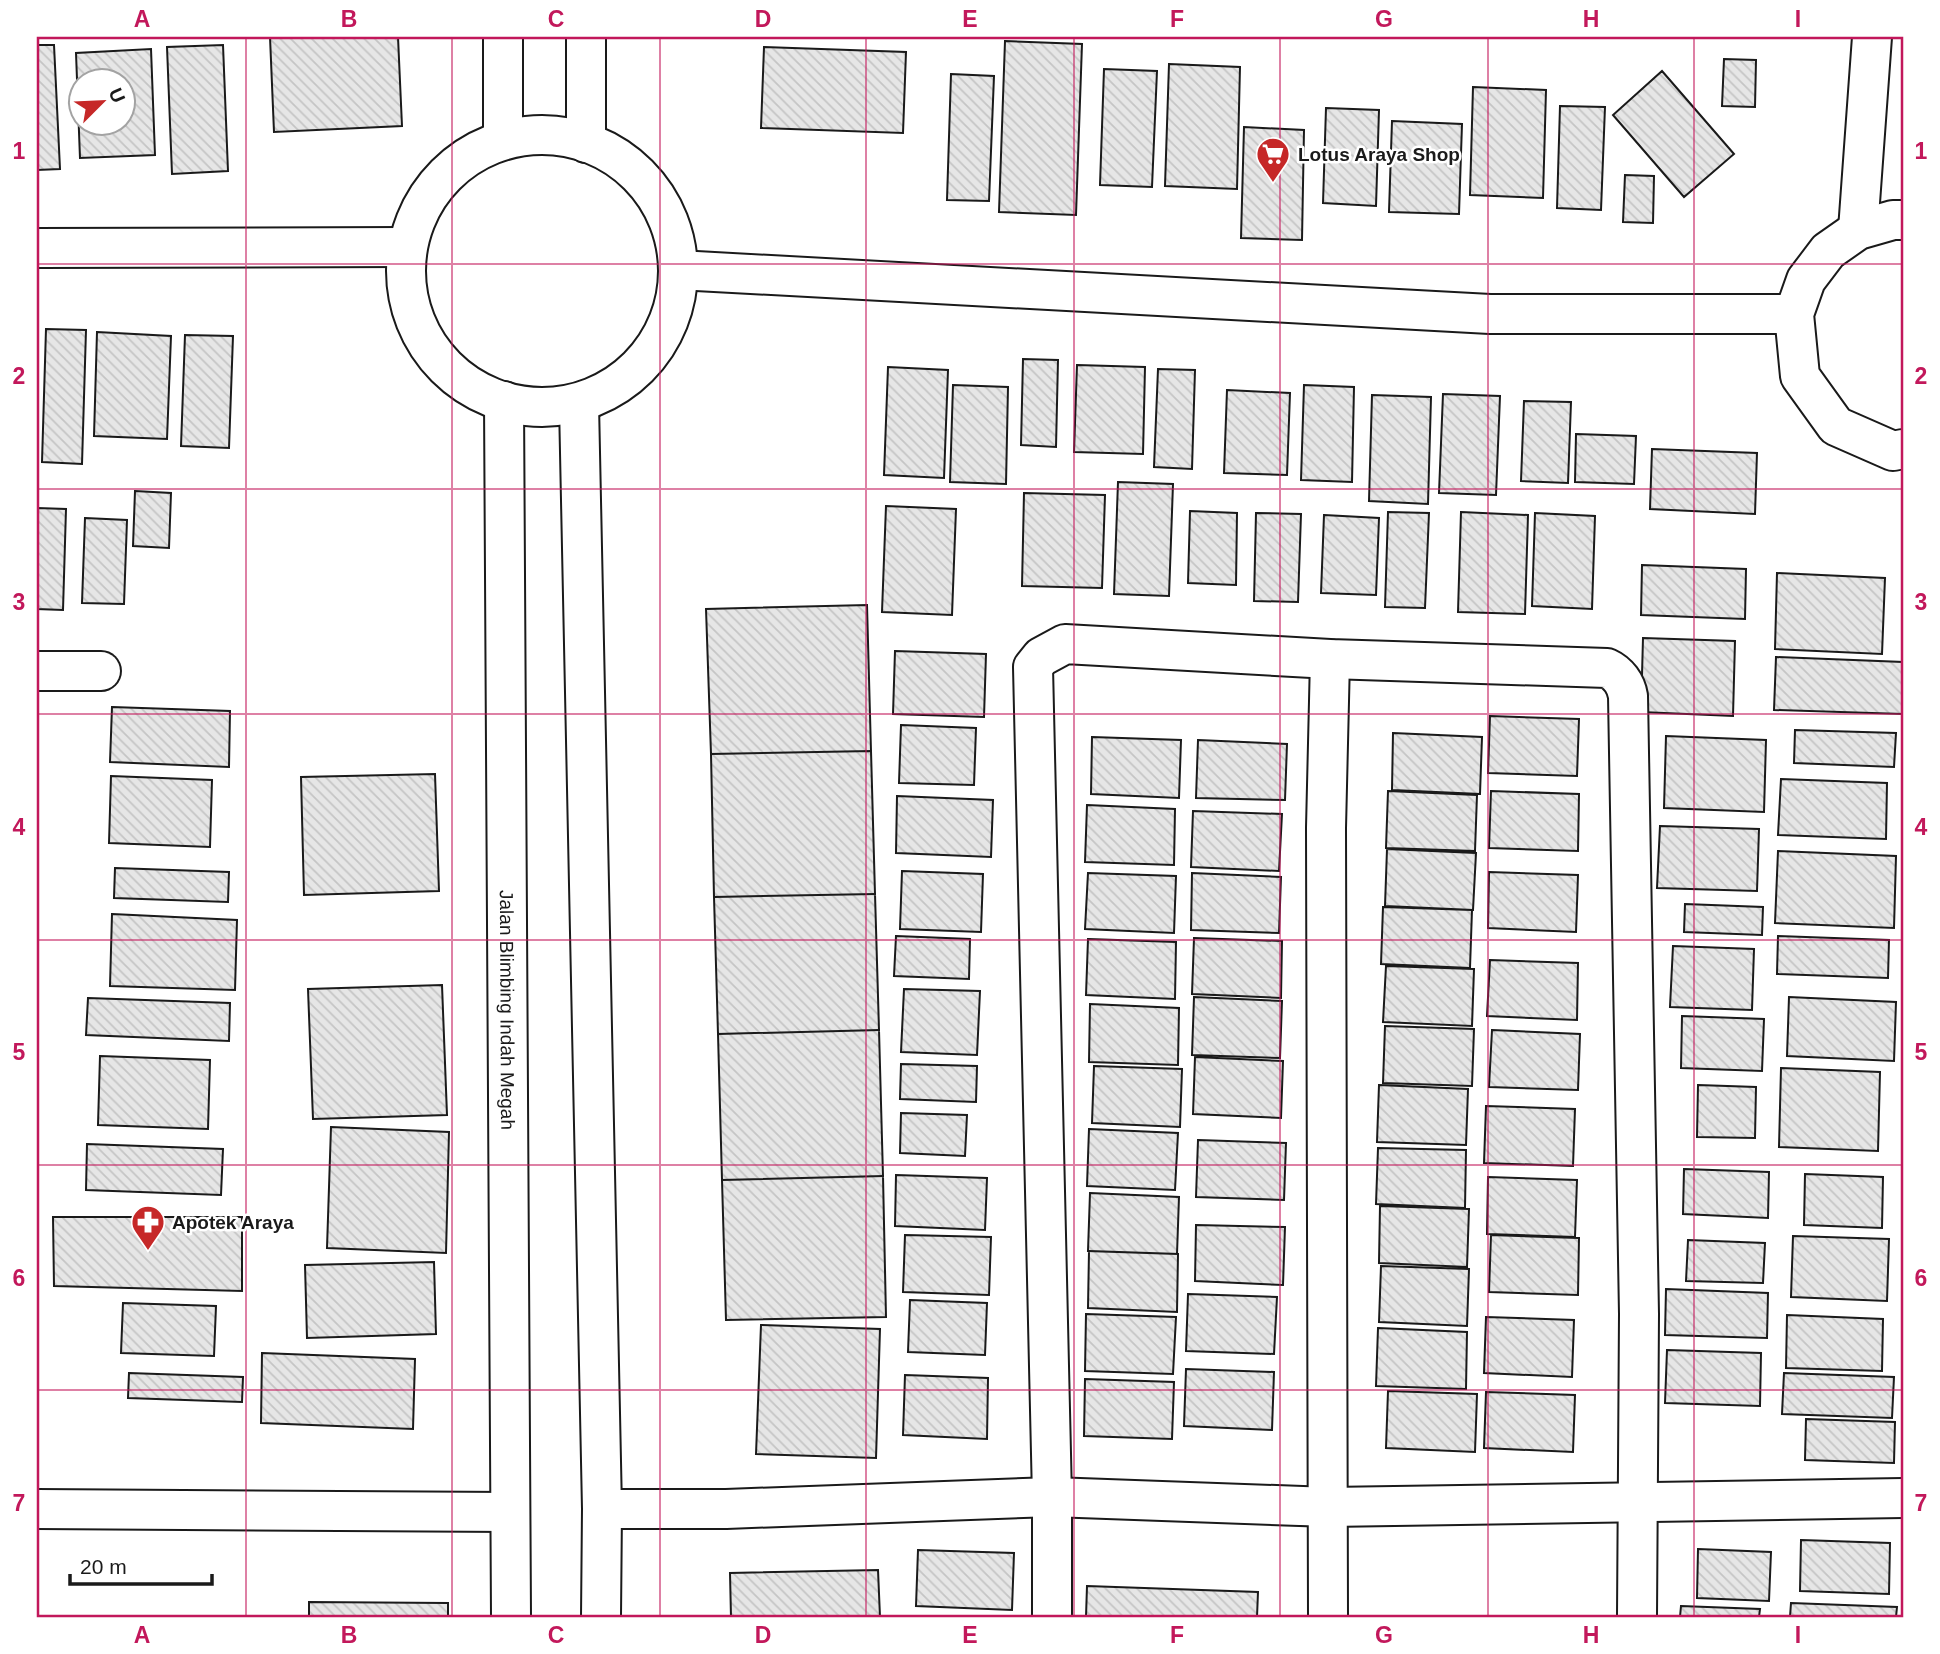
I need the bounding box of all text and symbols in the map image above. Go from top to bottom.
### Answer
text: A [134,6,150,32]
text: B [341,6,357,32]
text: C [548,6,564,32]
text: D [755,6,771,32]
text: E [962,6,978,32]
text: F [1170,6,1184,32]
text: G [1375,6,1393,32]
text: H [1583,6,1599,32]
text: I [1795,6,1801,32]
north arrow [66,66,136,136]
text: U [105,85,129,106]
supermarket icon: Lotus Araya Shop [1254,135,1292,184]
text: 1 [13,138,26,164]
text: 1 [1915,138,1928,164]
place label: Lotus Araya Shop [1298,144,1460,165]
text: 2 [13,363,25,389]
text: 2 [1915,363,1927,389]
text: 3 [13,589,25,615]
text: 3 [1915,589,1927,615]
text: 4 [13,814,26,840]
text: 4 [1915,814,1928,840]
street label: Jalan Blimbing Indah Megah [496,890,518,1130]
text: 5 [13,1039,26,1065]
text: 5 [1915,1039,1928,1065]
pharmacy icon: Apotek Araya [129,1203,167,1252]
place label: Apotek Araya [172,1212,294,1233]
text: 6 [13,1265,25,1291]
text: 6 [1915,1265,1927,1291]
text: 7 [13,1490,25,1516]
text: 7 [1915,1490,1927,1516]
scale bar [70,1542,212,1586]
text: 20 m [80,1555,127,1578]
text: A [134,1622,150,1648]
text: B [341,1622,357,1648]
text: C [548,1622,564,1648]
text: D [755,1622,771,1648]
text: E [962,1622,978,1648]
text: F [1170,1622,1184,1648]
text: G [1375,1622,1393,1648]
text: H [1583,1622,1599,1648]
text: I [1795,1622,1801,1648]

